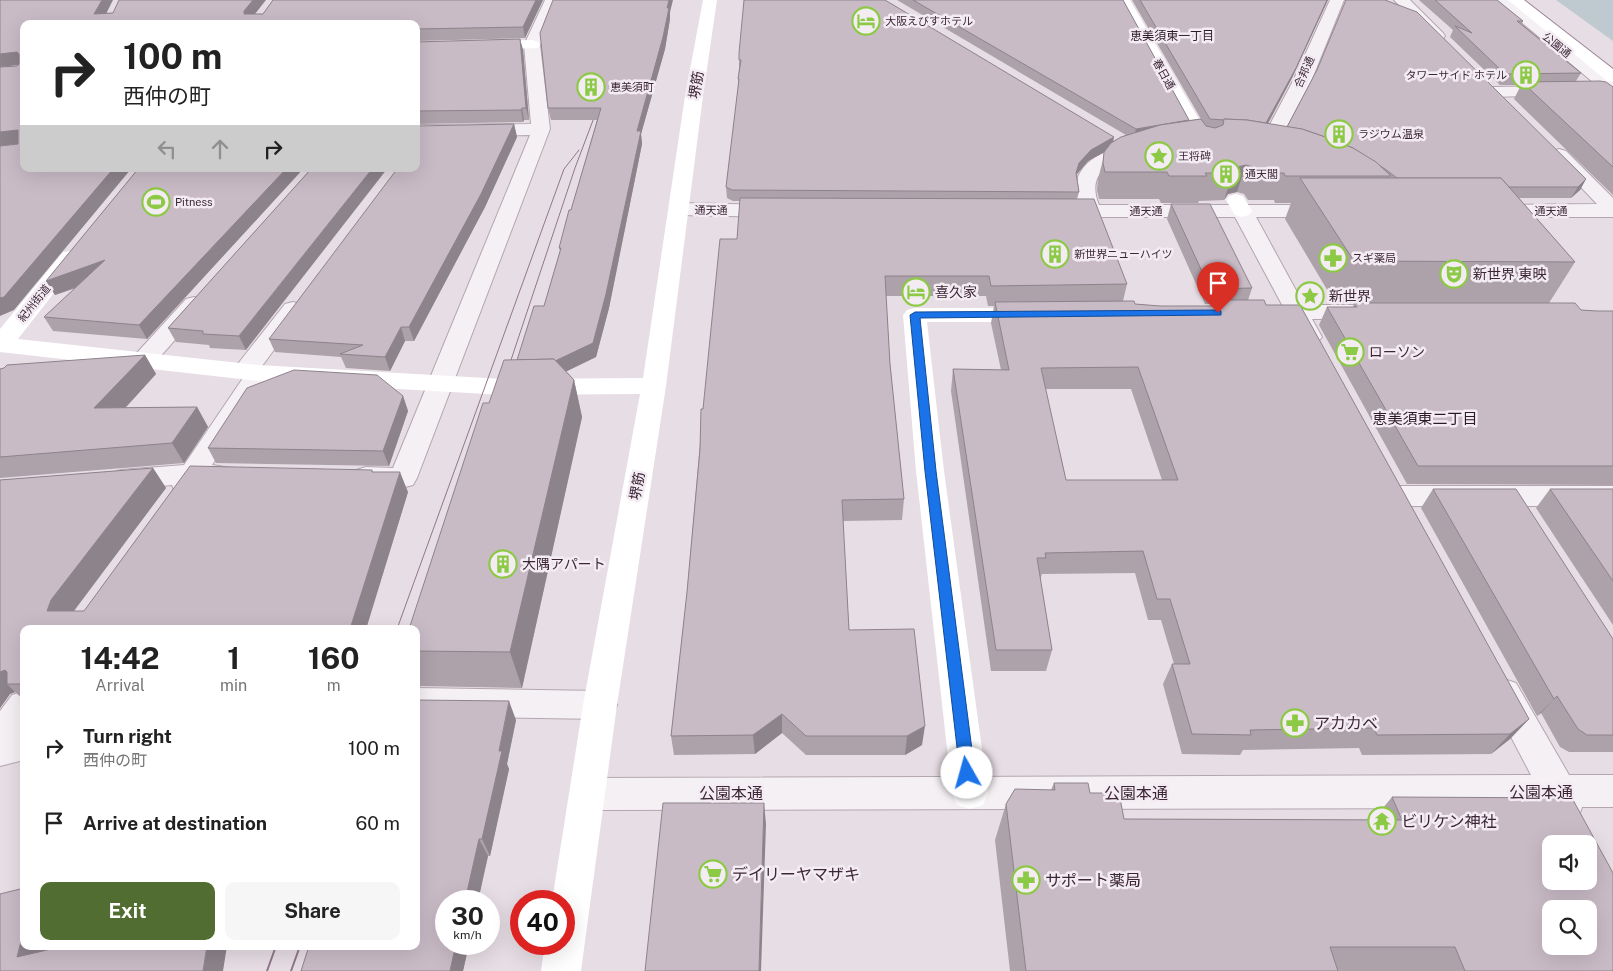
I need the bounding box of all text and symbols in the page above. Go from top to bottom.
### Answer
hotel icon: 大阪えびすホテル [851,6,881,36]
place label: 大阪えびすホテル [885,15,973,27]
district label: 恵美須東一丁目 [1130,29,1214,43]
street label: 公園通 [1540,30,1574,60]
text: 100 m [123,36,222,77]
icon: right [40,40,105,105]
street label: 合邦通 [1292,54,1316,90]
street label: 春日通 [1151,57,1177,91]
building icon: タワーサイド ホテル [1511,60,1541,90]
place label: タワーサイド ホテル [1406,69,1507,81]
street label: 堺筋 [686,70,706,100]
building icon: 恵美須町 [576,72,606,102]
place label: 恵美須町 [610,81,654,93]
text: 西仲の町 [123,83,211,109]
building icon: ラジウム温泉 [1324,119,1354,149]
place label: ラジウム温泉 [1358,128,1425,140]
icon: left [153,135,181,163]
icon: ahead [206,135,234,163]
icon: right [259,135,287,163]
place icon: 王将碑 [1144,141,1174,171]
place label: 王将碑 [1178,150,1211,162]
building icon: 通天閣 [1211,159,1241,189]
place label: 通天閣 [1245,168,1278,180]
sports icon: Pitness [141,187,171,217]
place label: Pitness [175,196,213,208]
street label: 通天通 [694,204,728,216]
street label: 通天通 [1130,205,1163,217]
street label: 通天通 [1535,205,1568,217]
building icon: 新世界ニューハイツ [1040,239,1070,269]
pharmacy icon: スギ薬局 [1318,243,1348,273]
place label: 新世界ニューハイツ [1074,248,1173,260]
place label: スギ薬局 [1352,252,1396,264]
theatre icon: 新世界 東映 [1439,259,1469,289]
pin [1197,262,1239,313]
place label: 新世界 東映 [1473,266,1546,282]
icon: arrive [1204,269,1232,297]
hotel icon: 喜久家 [901,277,931,307]
place icon: 新世界 [1295,281,1325,311]
street label: 紀州街道 [15,282,53,324]
place label: 喜久家 [935,284,977,300]
place label: 新世界 [1329,288,1371,304]
supermarket icon: ローソン [1335,337,1365,367]
place label: ローソン [1369,344,1425,360]
district label: 恵美須東二丁目 [1372,410,1478,427]
street label: 堺筋 [627,471,647,501]
building icon: 大隅アパート [488,549,518,579]
place label: 大隅アパート [522,556,606,572]
text: 14:42 [80,640,160,676]
text: 1 [227,640,240,676]
text: 160 [308,640,360,676]
text: Arrival [95,676,145,695]
text: min [220,676,247,695]
text: m [327,676,341,695]
pharmacy icon: アカカベ [1280,708,1310,738]
place label: アカカベ [1314,714,1378,733]
text: Turn right [83,725,172,747]
icon: right [40,734,68,762]
text: 100 m [348,737,400,759]
position arrow [940,746,992,798]
text: 西仲の町 [83,751,147,770]
street label: 公園本通 [1509,783,1573,802]
street label: 公園本通 [699,784,763,803]
street label: 公園本通 [1104,784,1168,803]
temple icon: ビリケン神社 [1367,806,1397,836]
icon: arrive [40,809,68,837]
text: Arrive at destination [83,812,267,834]
text: 60 m [356,812,400,834]
place label: ビリケン神社 [1401,812,1497,831]
map controls [1542,835,1597,955]
button: sound [1542,835,1597,890]
supermarket icon: デイリーヤマザキ [698,859,728,889]
place label: デイリーヤマザキ [732,865,860,884]
pharmacy icon: サポート薬局 [1011,865,1041,895]
place label: サポート薬局 [1045,871,1141,890]
button: Exit [40,882,215,940]
button: Share [225,882,400,940]
speed limit sign: 40 [510,890,575,955]
button: search [1542,900,1597,955]
text: 30 [451,901,484,931]
text: km/h [453,928,482,942]

